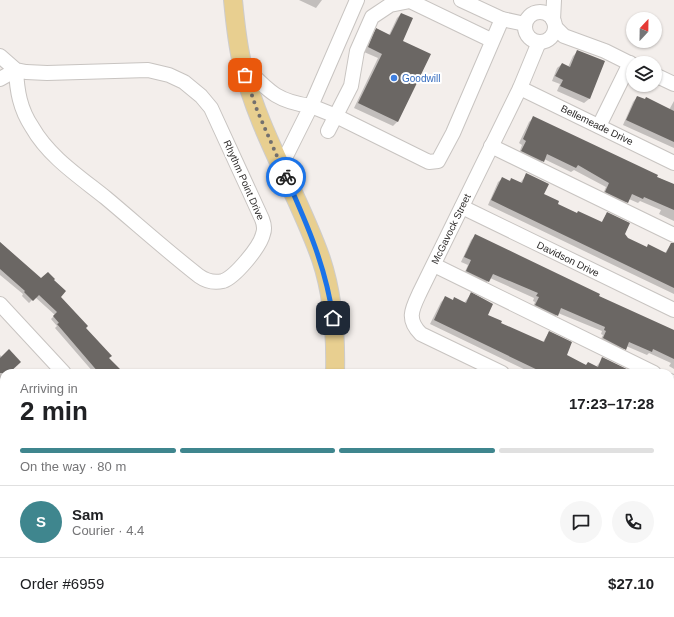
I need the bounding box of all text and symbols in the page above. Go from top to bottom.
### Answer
north arrow [626,12,662,48]
map controls [626,12,662,92]
button: layers [626,56,662,92]
pin [228,58,262,92]
icon: bag [234,64,256,86]
marker: Goodwill [389,73,399,83]
place label: Goodwill [402,73,440,84]
street label: Bellemeade Drive [559,103,635,147]
street label: Rhythm Point Drive [221,138,267,222]
courier [266,157,306,197]
icon: bike [275,166,297,188]
street label: McGavock Street [429,192,473,266]
street label: Davidson Drive [535,239,601,279]
pin [316,301,350,335]
icon: home [322,307,344,329]
text: Arriving in [20,381,78,396]
text: 17:23–17:28 [569,395,654,412]
text: 2 min [20,396,88,426]
text: On the way · 80 m [20,459,126,474]
button: chat [560,501,602,543]
button: phone [612,501,654,543]
text: Sam [72,506,104,523]
text: S [36,513,46,530]
text: Courier · 4.4 [72,523,144,538]
text: Order #6959 [20,575,104,592]
text: $27.10 [608,575,654,592]

